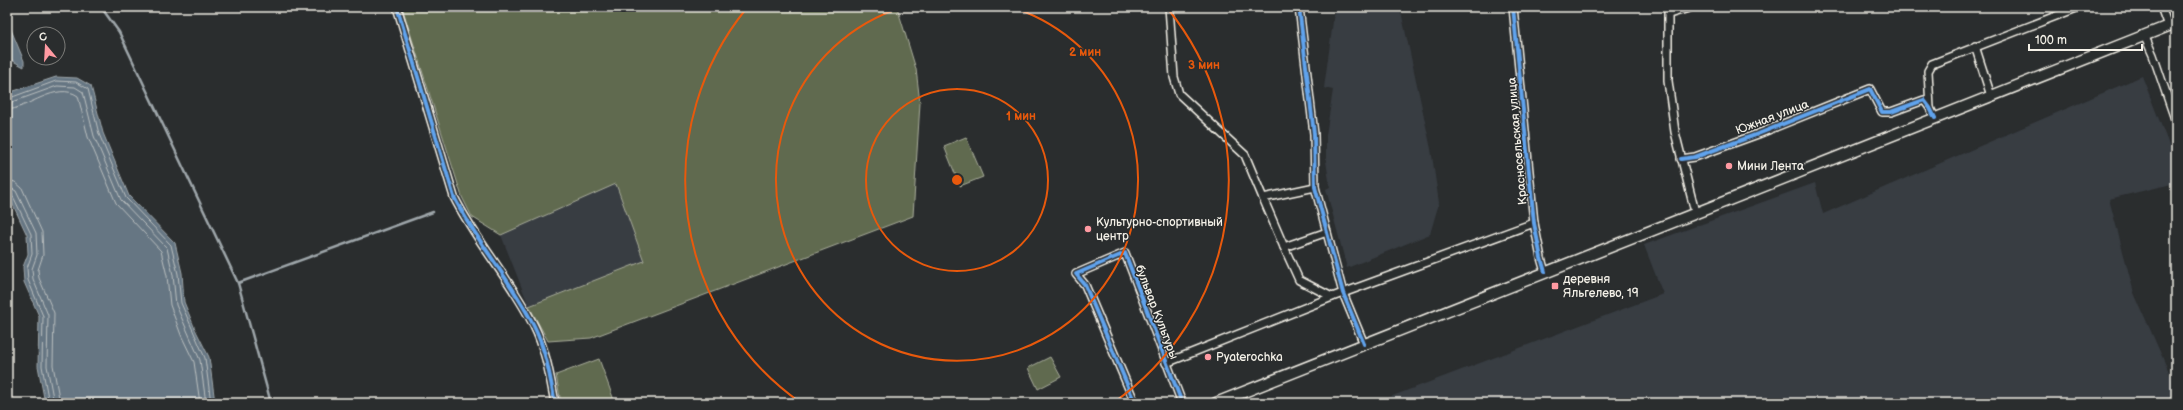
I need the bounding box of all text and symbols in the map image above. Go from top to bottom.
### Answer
north arrow [26,26,66,66]
scale bar [2029,26,2142,52]
text: С [37,29,49,44]
text: 100 m [2035,33,2067,48]
text: 2 мин [1069,45,1101,60]
text: 3 мин [1188,58,1220,73]
street label: Красносельская улица [1504,76,1531,205]
street label: Южная улица [1733,97,1811,138]
text: 1 мин [1006,109,1036,124]
place label: Мини Лента [1737,159,1804,174]
marker: Мини Лента [1724,161,1734,171]
centre of rings [950,173,964,187]
place label: Культурно-спортивный центр [1096,215,1223,244]
marker: Культурно-спортивный центр [1083,224,1093,234]
street label: бульвар Культуры [1132,263,1181,361]
place label: деревня Яльгелево, 19 [1563,272,1639,301]
marker: деревня Яльгелево, 19 [1550,281,1560,291]
place label: Pyaterochka [1216,350,1283,365]
marker: Pyaterochka [1203,352,1213,362]

